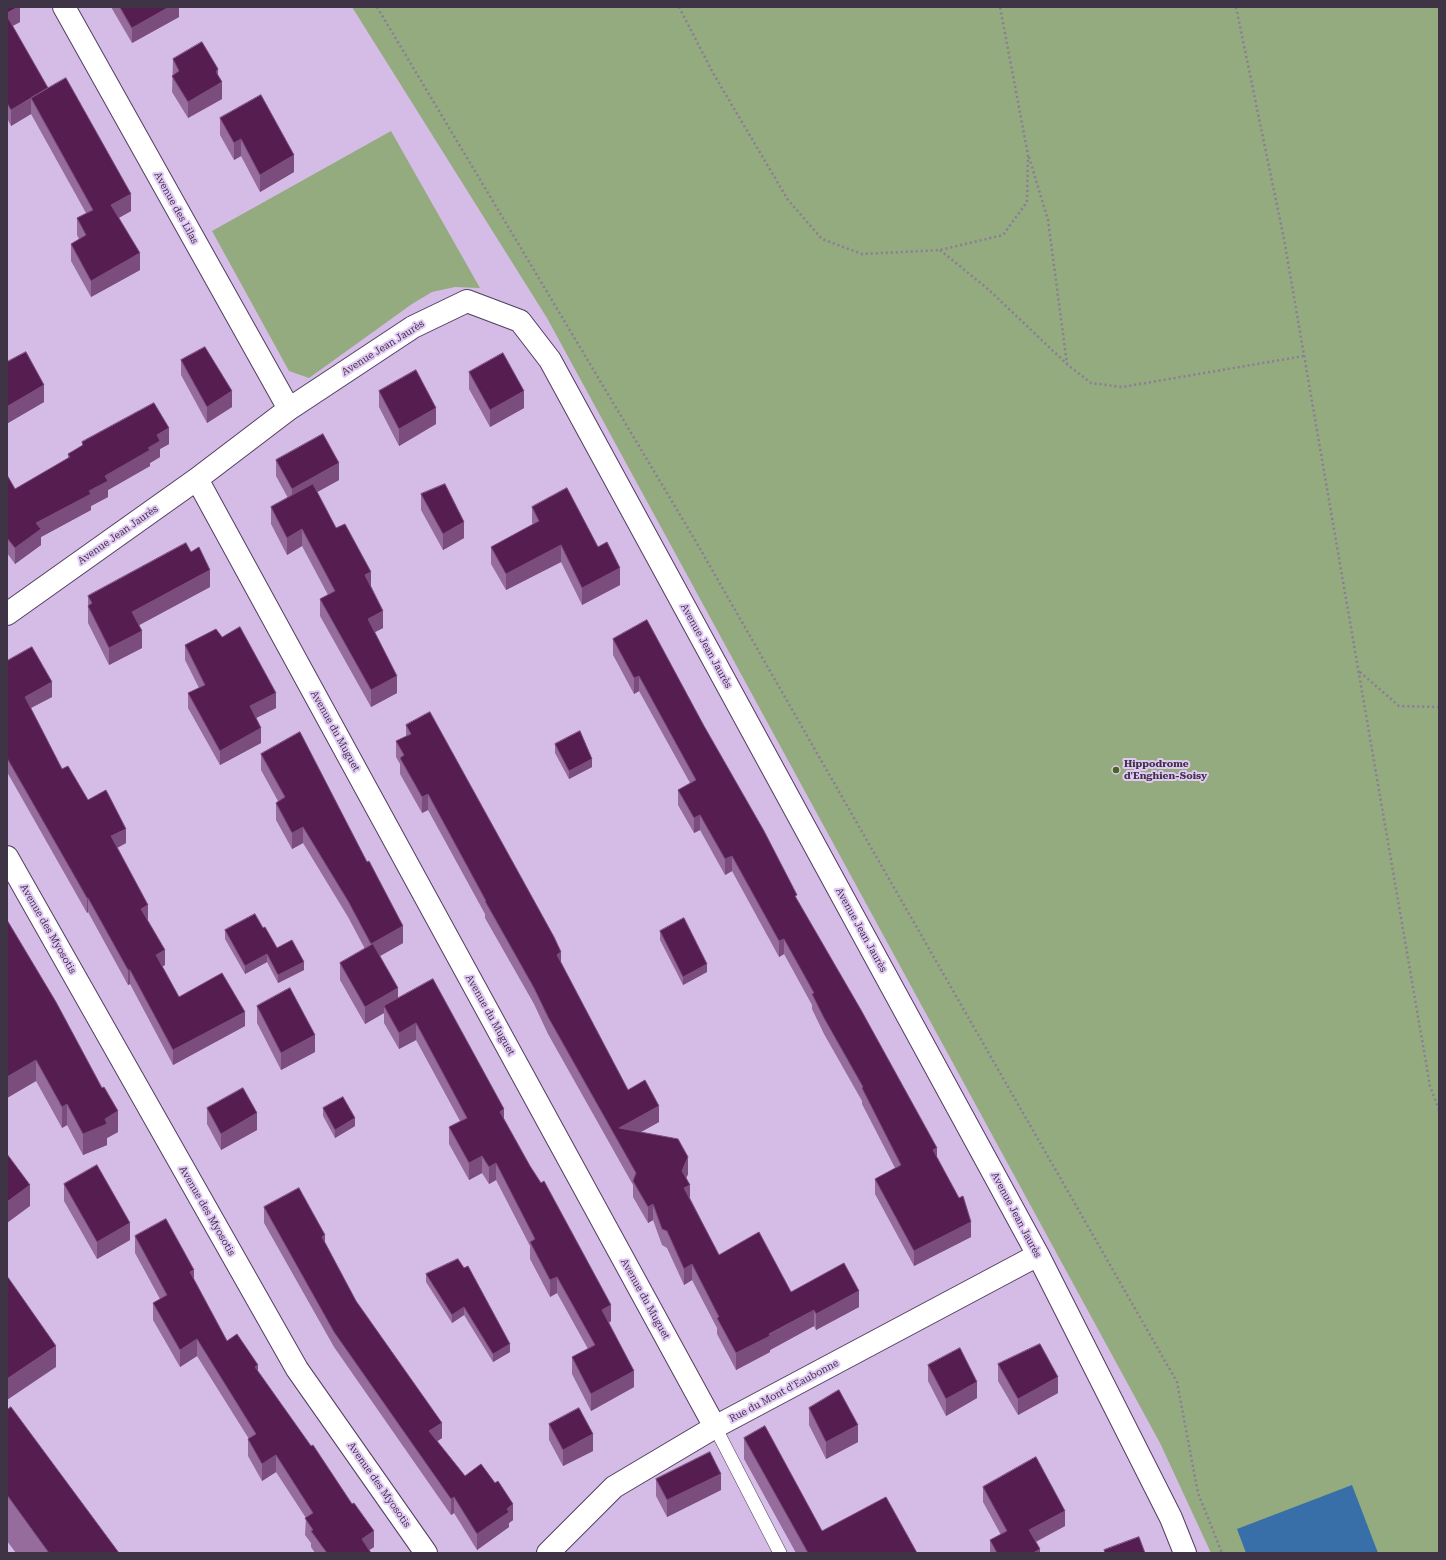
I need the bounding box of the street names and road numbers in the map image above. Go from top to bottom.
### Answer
street label: Avenue des Lilas [151,170,201,246]
street label: Avenue Jean Jaurès [340,318,426,378]
street label: Avenue Jean Jaurès [76,503,160,567]
street label: Avenue Jean Jaurès [678,602,734,690]
street label: Avenue du Muguet [308,689,362,773]
street label: Avenue des Myosotis [17,882,79,976]
street label: Avenue Jean Jaurès [833,886,889,974]
street label: Avenue du Muguet [463,973,517,1057]
street label: Avenue des Myosotis [176,1164,238,1258]
street label: Avenue Jean Jaurès [988,1170,1044,1260]
street label: Avenue du Muguet [618,1257,672,1341]
street label: Rue du Mont d'Eaubonne [727,1357,841,1425]
street label: Avenue des Myosotis [345,1440,413,1530]

